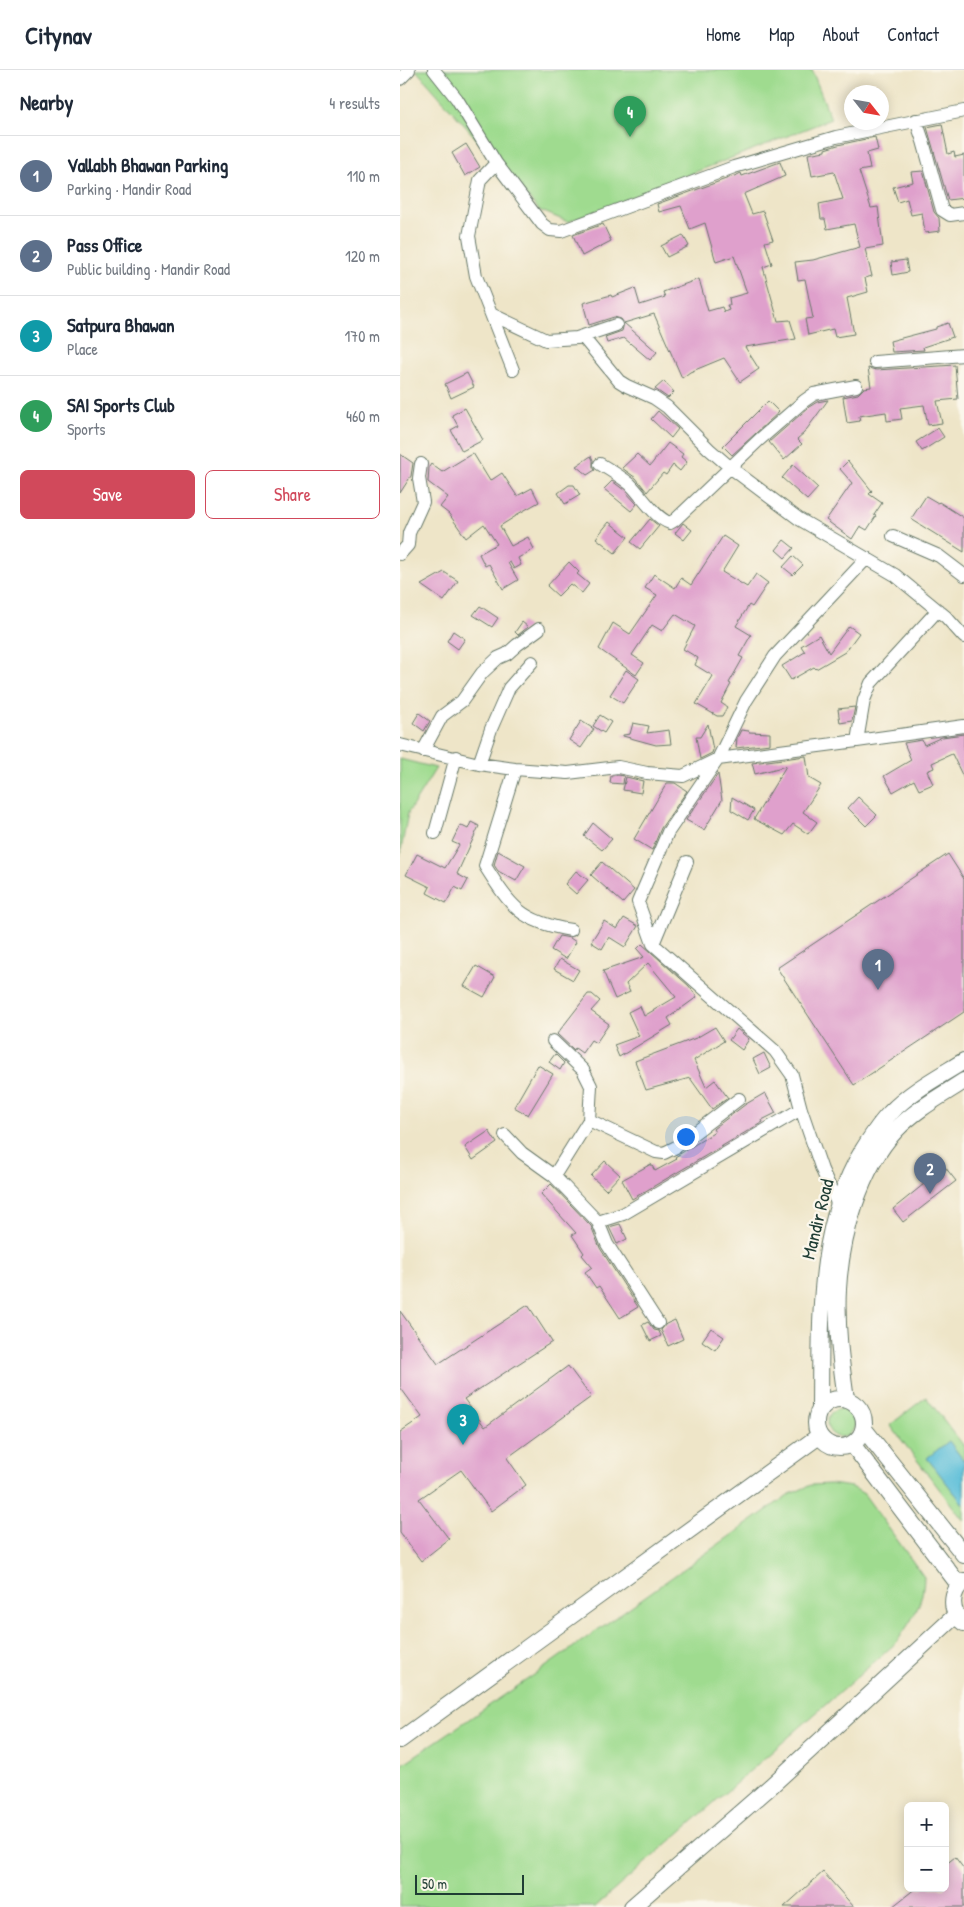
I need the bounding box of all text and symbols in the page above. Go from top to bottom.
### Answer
text: Citynav [25,19,92,51]
text: Home [706,22,741,47]
text: Map [769,22,794,47]
text: About [822,22,859,47]
text: Contact [887,22,939,47]
north arrow [844,85,889,130]
text: Nearby [20,88,73,117]
text: 4 results [329,92,380,114]
pin: 4 [614,96,646,137]
text: Vallabh Bhawan Parking [67,152,228,178]
text: 1 [33,165,39,187]
text: 110 m [347,165,380,187]
text: Parking · Mandir Road [67,178,191,200]
text: Pass Office [67,232,142,258]
text: 2 [32,245,40,267]
text: 120 m [345,245,380,267]
text: Public building · Mandir Road [67,258,230,280]
text: Satpura Bhawan [67,312,174,338]
text: 3 [32,325,40,347]
text: 170 m [345,325,380,347]
text: Place [67,338,98,360]
text: SAI Sports Club [67,392,175,418]
text: 4 [33,405,39,427]
text: 460 m [346,405,380,427]
text: Sports [67,418,105,440]
button: Save [20,470,195,519]
button: Share [205,470,380,519]
pin: 1 [862,949,894,990]
your location [673,1124,699,1150]
pin: 2 [914,1153,946,1194]
street label: Mandir Road [794,1176,840,1262]
pin: 3 [447,1404,479,1445]
map controls [904,1802,949,1892]
button: + [904,1802,949,1847]
button: − [904,1847,949,1892]
scale bar [415,1872,524,1895]
text: 50 m [422,1874,447,1893]

